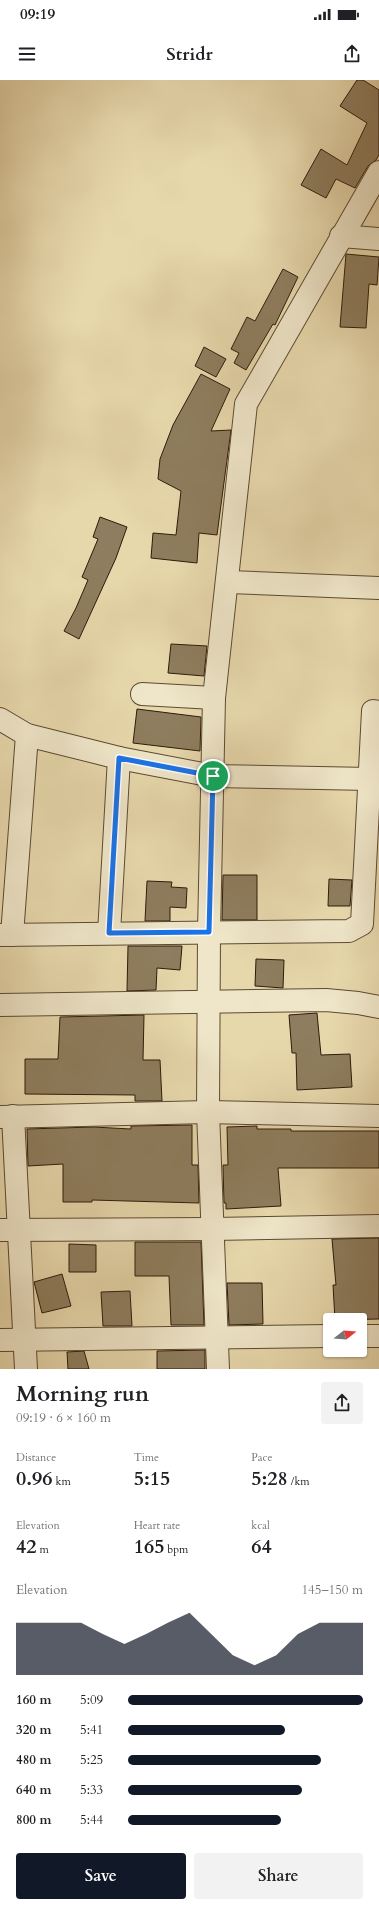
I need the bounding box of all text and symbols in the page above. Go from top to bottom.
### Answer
text: 09:19 [20,4,55,24]
text: Stridr [166,42,213,67]
icon: menu [16,43,38,65]
icon: share [341,43,363,65]
pin [196,759,230,793]
icon: arrive [202,765,224,787]
north arrow [323,1313,367,1357]
map controls [323,1313,367,1357]
text: Morning run [16,1379,149,1409]
button: share [321,1382,363,1424]
text: 09:19 · 6 × 160 m [16,1409,111,1427]
text: Distance [16,1450,56,1465]
text: Time [134,1450,159,1465]
text: Pace [251,1450,273,1465]
text: 0.96 [16,1465,53,1492]
text: 5:15 [134,1465,170,1492]
text: 5:28 [251,1465,288,1492]
text: km [53,1474,71,1489]
text: /km [288,1474,310,1489]
text: Elevation [16,1518,60,1533]
text: Heart rate [134,1518,180,1533]
text: kcal [251,1518,270,1533]
text: 42 [16,1533,37,1560]
text: 165 [134,1533,164,1560]
text: 64 [251,1533,272,1560]
text: m [37,1542,49,1557]
text: bpm [164,1542,188,1557]
text: Elevation [16,1581,68,1599]
text: 145–150 m [301,1581,363,1599]
text: 160 m [16,1691,51,1709]
text: 5:09 [80,1691,103,1709]
text: 320 m [16,1721,51,1739]
text: 5:41 [80,1721,103,1739]
text: 480 m [16,1751,51,1769]
text: 5:25 [80,1751,103,1769]
text: 640 m [16,1781,51,1799]
text: 5:33 [80,1781,103,1799]
text: 800 m [16,1811,51,1829]
text: 5:44 [80,1811,103,1829]
button: Save [16,1853,186,1899]
button: Share [194,1853,363,1899]

